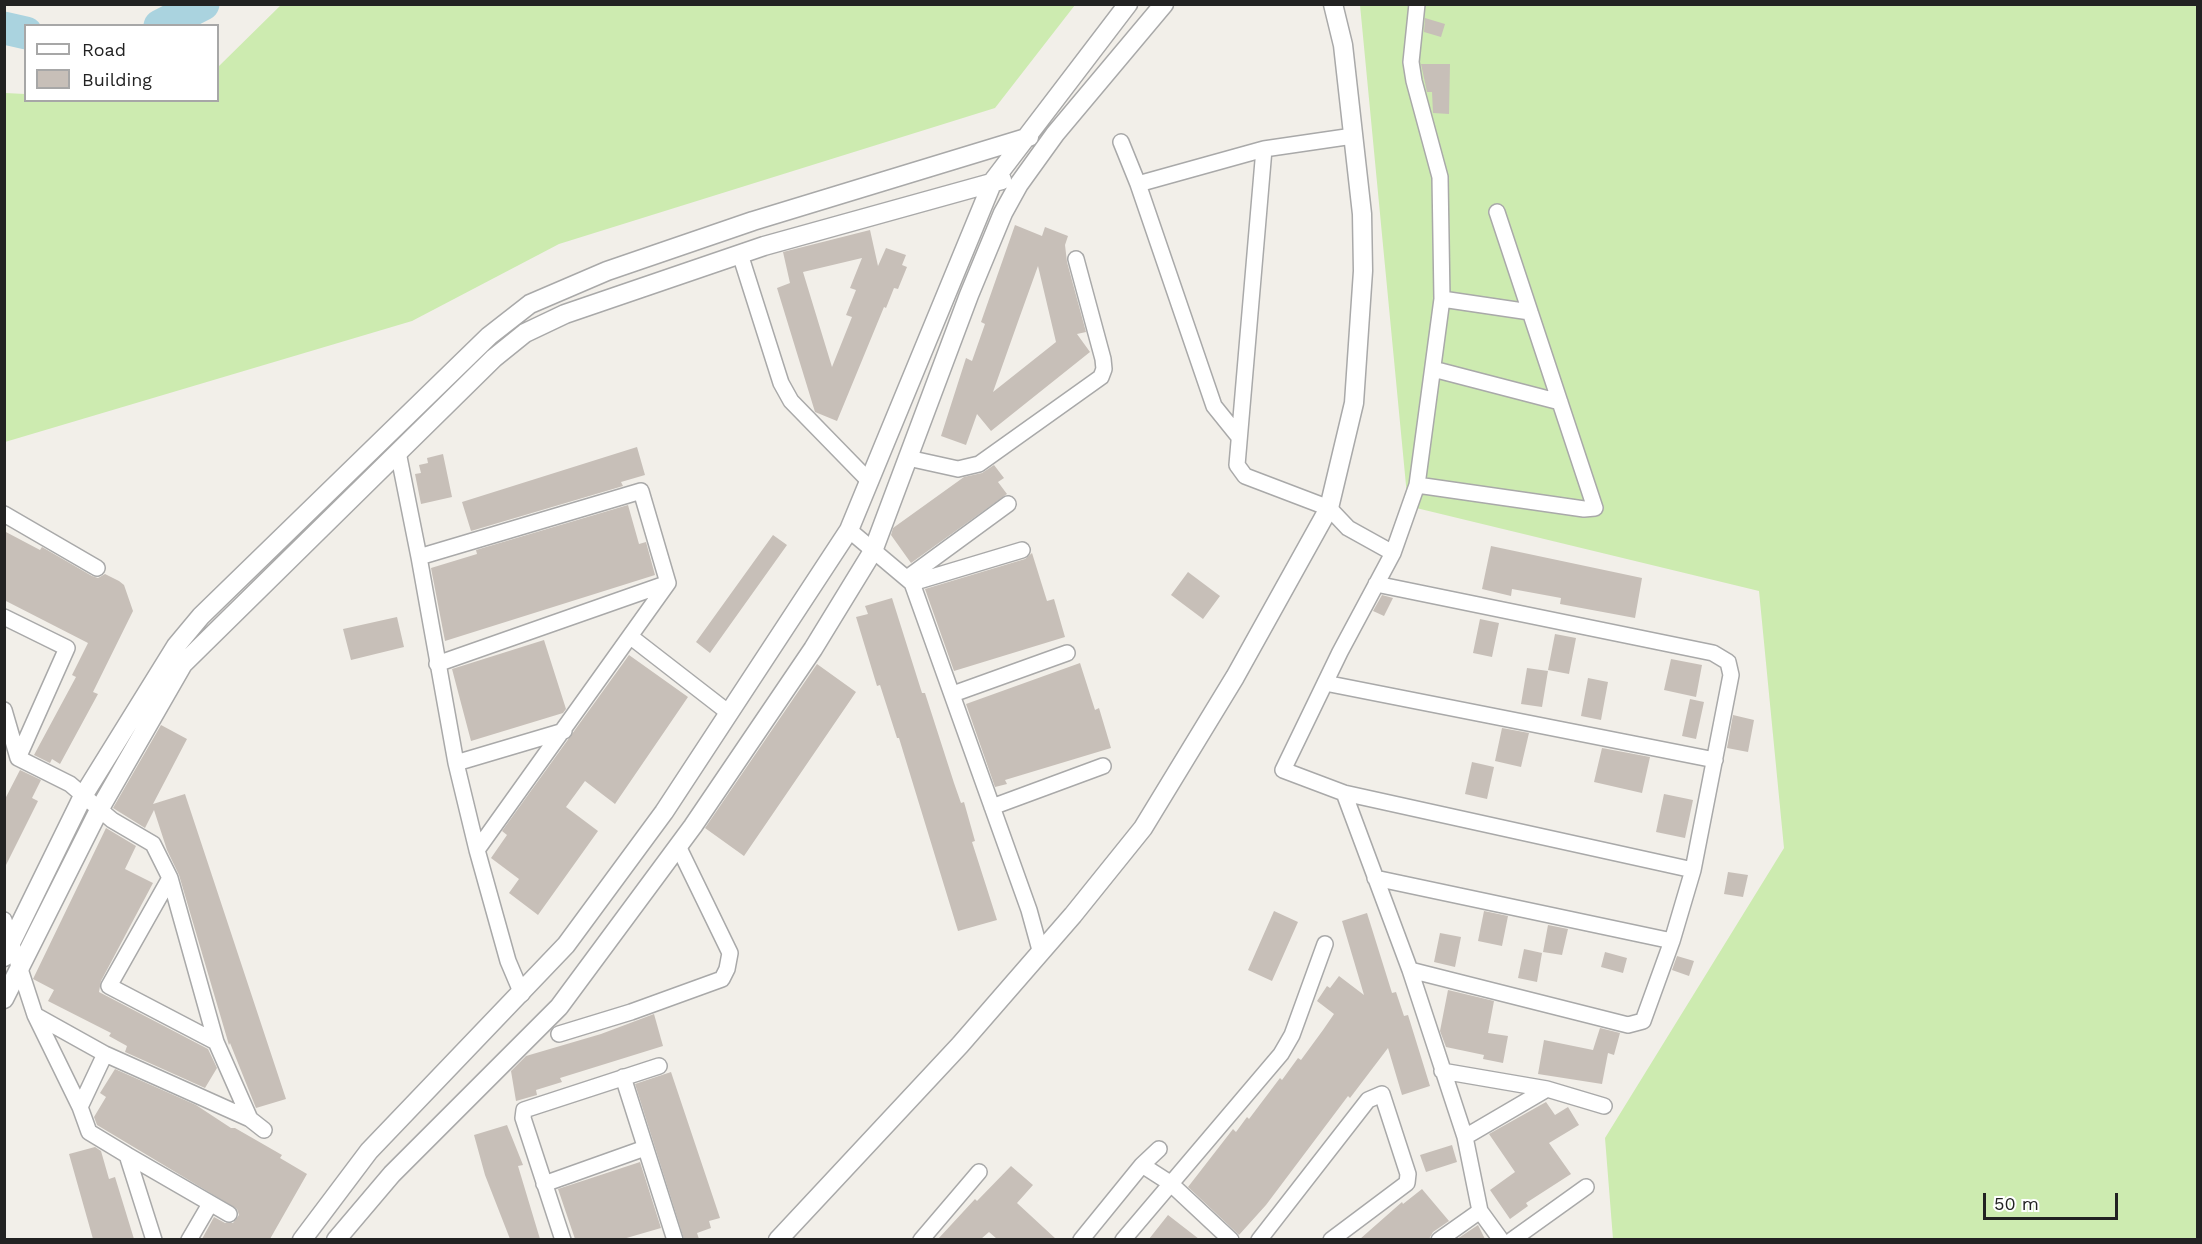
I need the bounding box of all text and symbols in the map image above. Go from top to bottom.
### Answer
legend [24,24,219,102]
text: Road [82,39,126,60]
text: Building [82,69,152,90]
scale bar [1986,1181,2121,1219]
text: 50 m [1994,1193,2039,1214]

